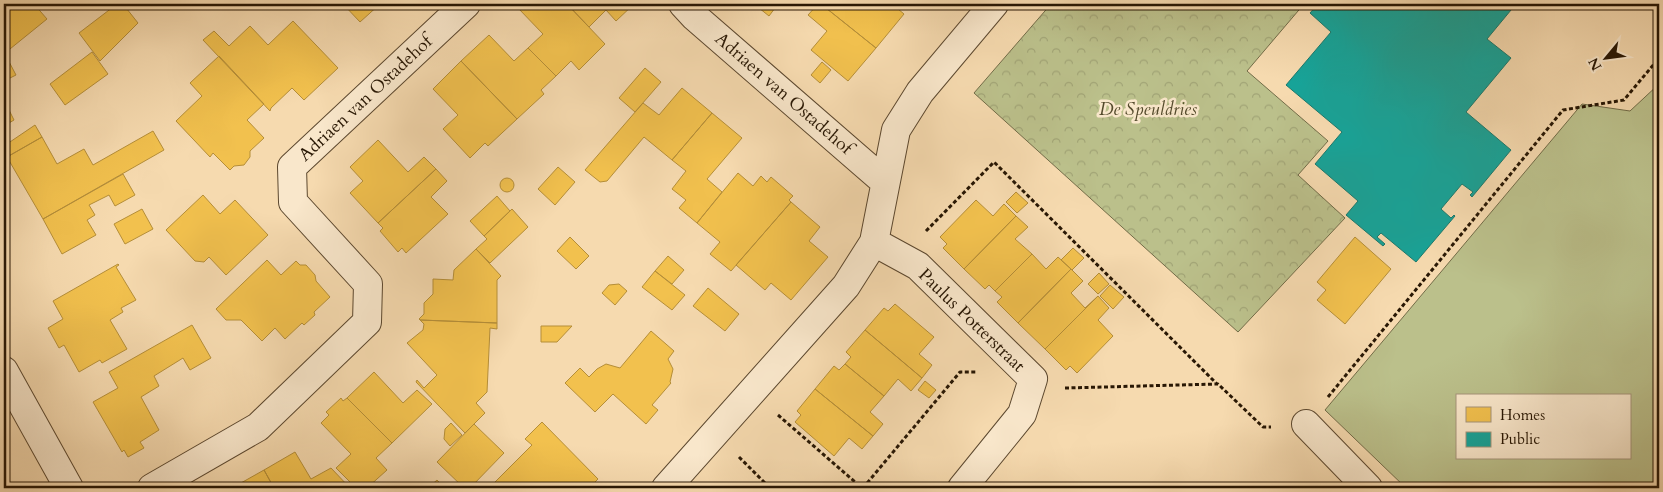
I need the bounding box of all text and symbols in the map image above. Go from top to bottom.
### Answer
street label: Adriaen van Ostadehof [293,27,440,167]
street label: Adriaen van Ostadehof [709,27,861,162]
north arrow [1580,32,1630,82]
text: N [1584,54,1606,74]
park label: De Speuldries [1099,97,1197,122]
street label: Paulus Potterstraat [913,263,1031,378]
legend [1456,394,1630,460]
text: Homes [1500,405,1545,425]
text: Public [1500,429,1540,449]

